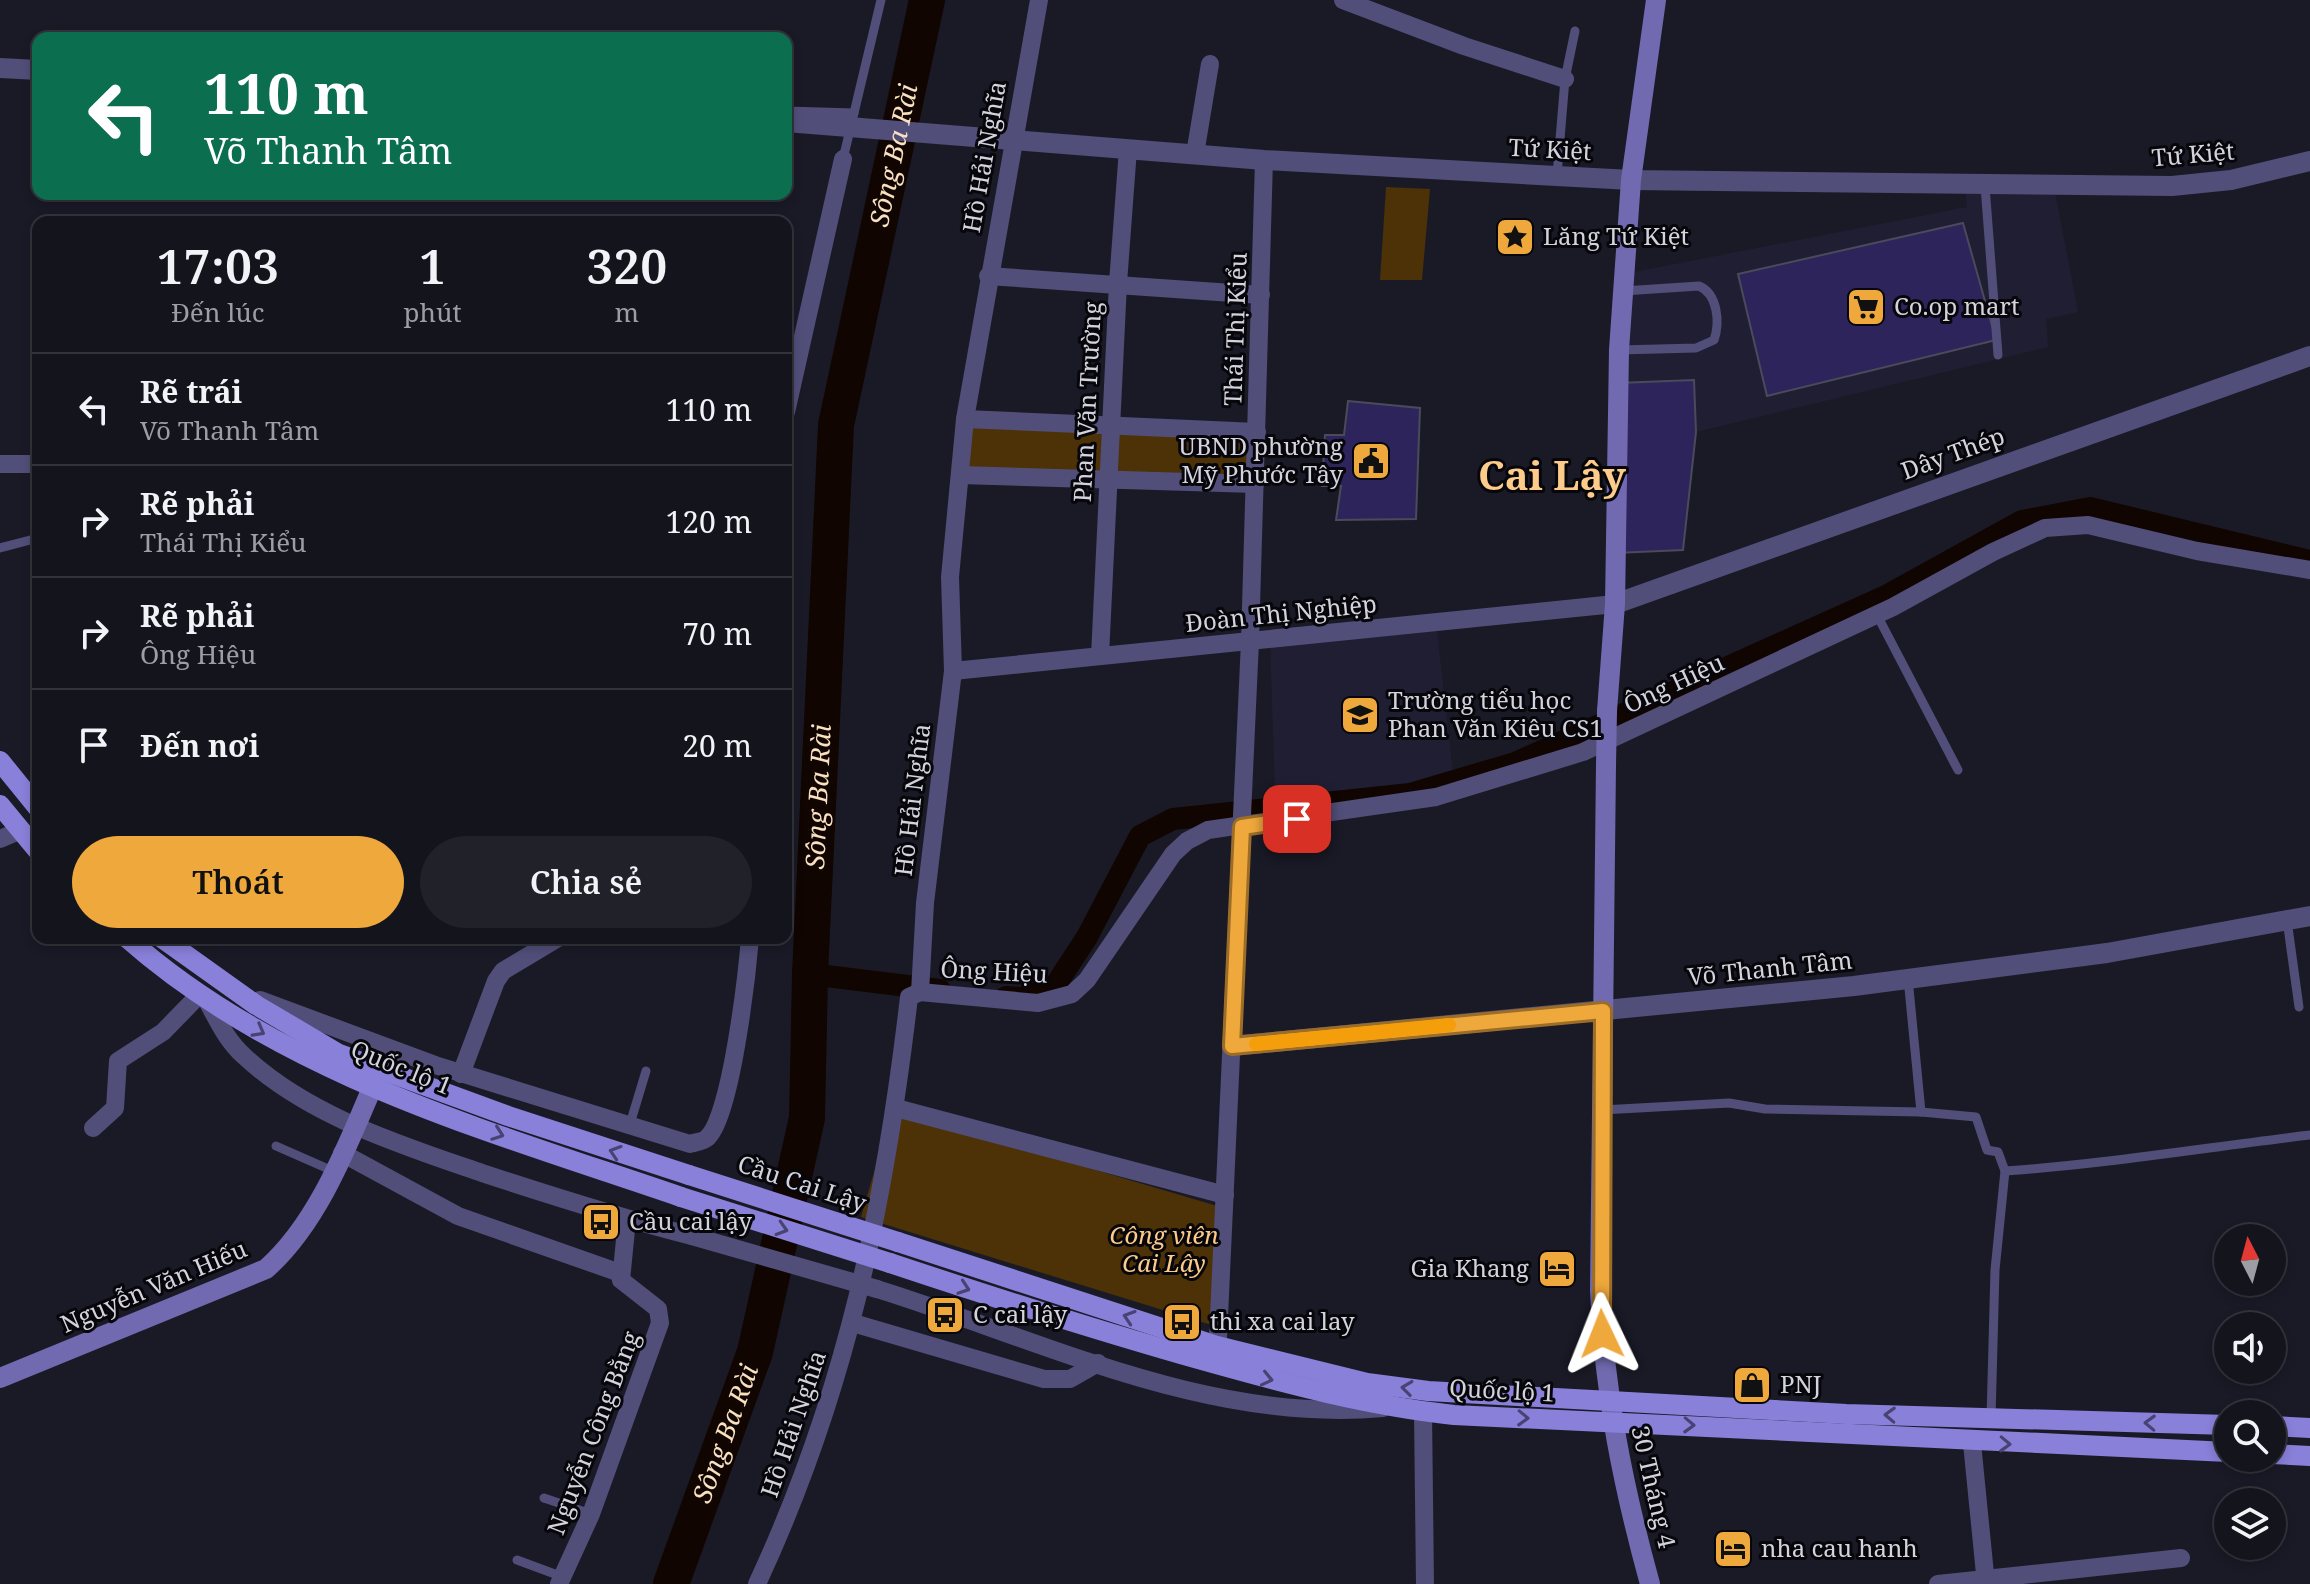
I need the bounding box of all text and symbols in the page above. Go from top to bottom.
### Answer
text: 110 m [204,54,369,130]
icon: left [72,64,176,168]
street label: Hồ Hải Nghĩa [954,78,1013,235]
water label: Sông Ba Rài [860,80,926,230]
text: Võ Thanh Tâm [204,126,452,175]
street label: Tứ Kiệt [1508,130,1592,167]
street label: Tứ Kiệt [2150,133,2236,174]
place icon: Lăng Tứ Kiệt [1494,216,1536,258]
place label: Lăng Tứ Kiệt [1543,219,1689,252]
text: 17:03 [157,233,279,298]
text: 1 [419,233,446,298]
text: 320 [586,233,667,298]
street label: Thái Thị Kiểu [1215,252,1254,406]
supermarket icon: Co.op mart [1845,286,1887,328]
place label: Co.op mart [1894,289,2019,322]
text: Đến lúc [171,294,265,330]
text: phút [404,294,462,330]
text: m [615,294,639,330]
street label: Phan Văn Trường [1065,301,1108,503]
text: Rẽ trái [140,371,242,412]
icon: left [72,387,116,431]
text: 110 m [666,389,752,430]
text: Võ Thanh Tâm [140,412,319,448]
street label: Dây Thép [1896,419,2009,487]
place label: UBND phường Mỹ Phước Tây [1178,429,1343,490]
public building icon: UBND phường Mỹ Phước Tây [1350,440,1392,482]
district label: Cai Lậy [1478,447,1627,502]
text: Rẽ phải [140,483,254,524]
icon: right [72,499,116,543]
text: 120 m [666,501,752,542]
text: Thái Thị Kiểu [140,524,307,560]
street label: Đoàn Thị Nghiệp [1184,586,1378,639]
text: Rẽ phải [140,595,254,636]
icon: right [72,611,116,655]
text: 70 m [682,613,752,654]
text: Ông Hiệu [140,636,256,672]
street label: Ông Hiệu [1618,645,1729,720]
place label: Trường tiểu học Phan Văn Kiêu CS1 [1388,683,1603,744]
school or university icon: Trường tiểu học Phan Văn Kiêu CS1 [1339,694,1381,736]
street label: Hồ Hải Nghĩa [886,722,937,878]
icon: arrive [72,723,116,767]
water label: Sông Ba Rài [796,723,839,870]
text: Đến nơi [140,725,259,766]
text: 20 m [682,725,752,766]
pin [1263,785,1331,853]
icon: arrive [1275,797,1319,841]
button: Thoát [72,836,404,928]
button: Chia sẻ [420,836,752,928]
street label: Võ Thanh Tâm [1686,942,1854,993]
street label: Ông Hiệu [940,951,1048,990]
one-way arrow [250,1021,265,1037]
street label: Quốc lộ 1 [346,1031,457,1102]
one-way arrow [490,1124,504,1140]
one-way arrow [608,1145,622,1161]
street label: Cầu Cai Lậy [734,1146,871,1219]
bus stop icon: Cầu cai lậy [580,1201,622,1243]
place label: Cầu cai lậy [629,1204,752,1237]
park label: Công viên Cai Lậy [1109,1218,1219,1279]
one-way arrow [774,1220,788,1236]
north arrow [2214,1224,2286,1296]
map controls [2214,1224,2286,1560]
street label: Nguyễn Văn Hiếu [55,1231,252,1340]
hotel icon: Gia Khang [1536,1248,1578,1290]
place label: Gia Khang [1410,1251,1529,1284]
one-way arrow [957,1278,971,1294]
position arrow [1560,1292,1644,1376]
bus stop icon: C cai lậy [924,1294,966,1336]
place label: C cai lậy [973,1297,1068,1330]
bus stop icon: thi xa cai lay [1161,1301,1203,1343]
place label: thi xa cai lay [1210,1304,1355,1337]
one-way arrow [1122,1310,1136,1326]
button: sound [2214,1312,2286,1384]
street label: Nguyễn Công Bằng [539,1326,647,1539]
street label: Hồ Hải Nghĩa [752,1346,833,1501]
water label: Sông Ba Rài [683,1359,766,1508]
shop icon: PNJ [1731,1364,1773,1406]
place label: PNJ [1780,1367,1821,1400]
one-way arrow [1259,1369,1273,1386]
street label: Quốc lộ 1 [1448,1370,1556,1409]
one-way arrow [1400,1380,1414,1397]
button: search [2214,1400,2286,1472]
one-way arrow [1883,1406,1896,1423]
one-way arrow [1517,1409,1530,1426]
one-way arrow [2143,1414,2156,1431]
one-way arrow [1683,1417,1696,1434]
street label: 30 Tháng 4 [1624,1422,1685,1552]
one-way arrow [1999,1435,2012,1452]
button: layers [2214,1488,2286,1560]
hotel icon: nha cau hanh [1712,1528,1754,1570]
place label: nha cau hanh [1761,1531,1918,1564]

